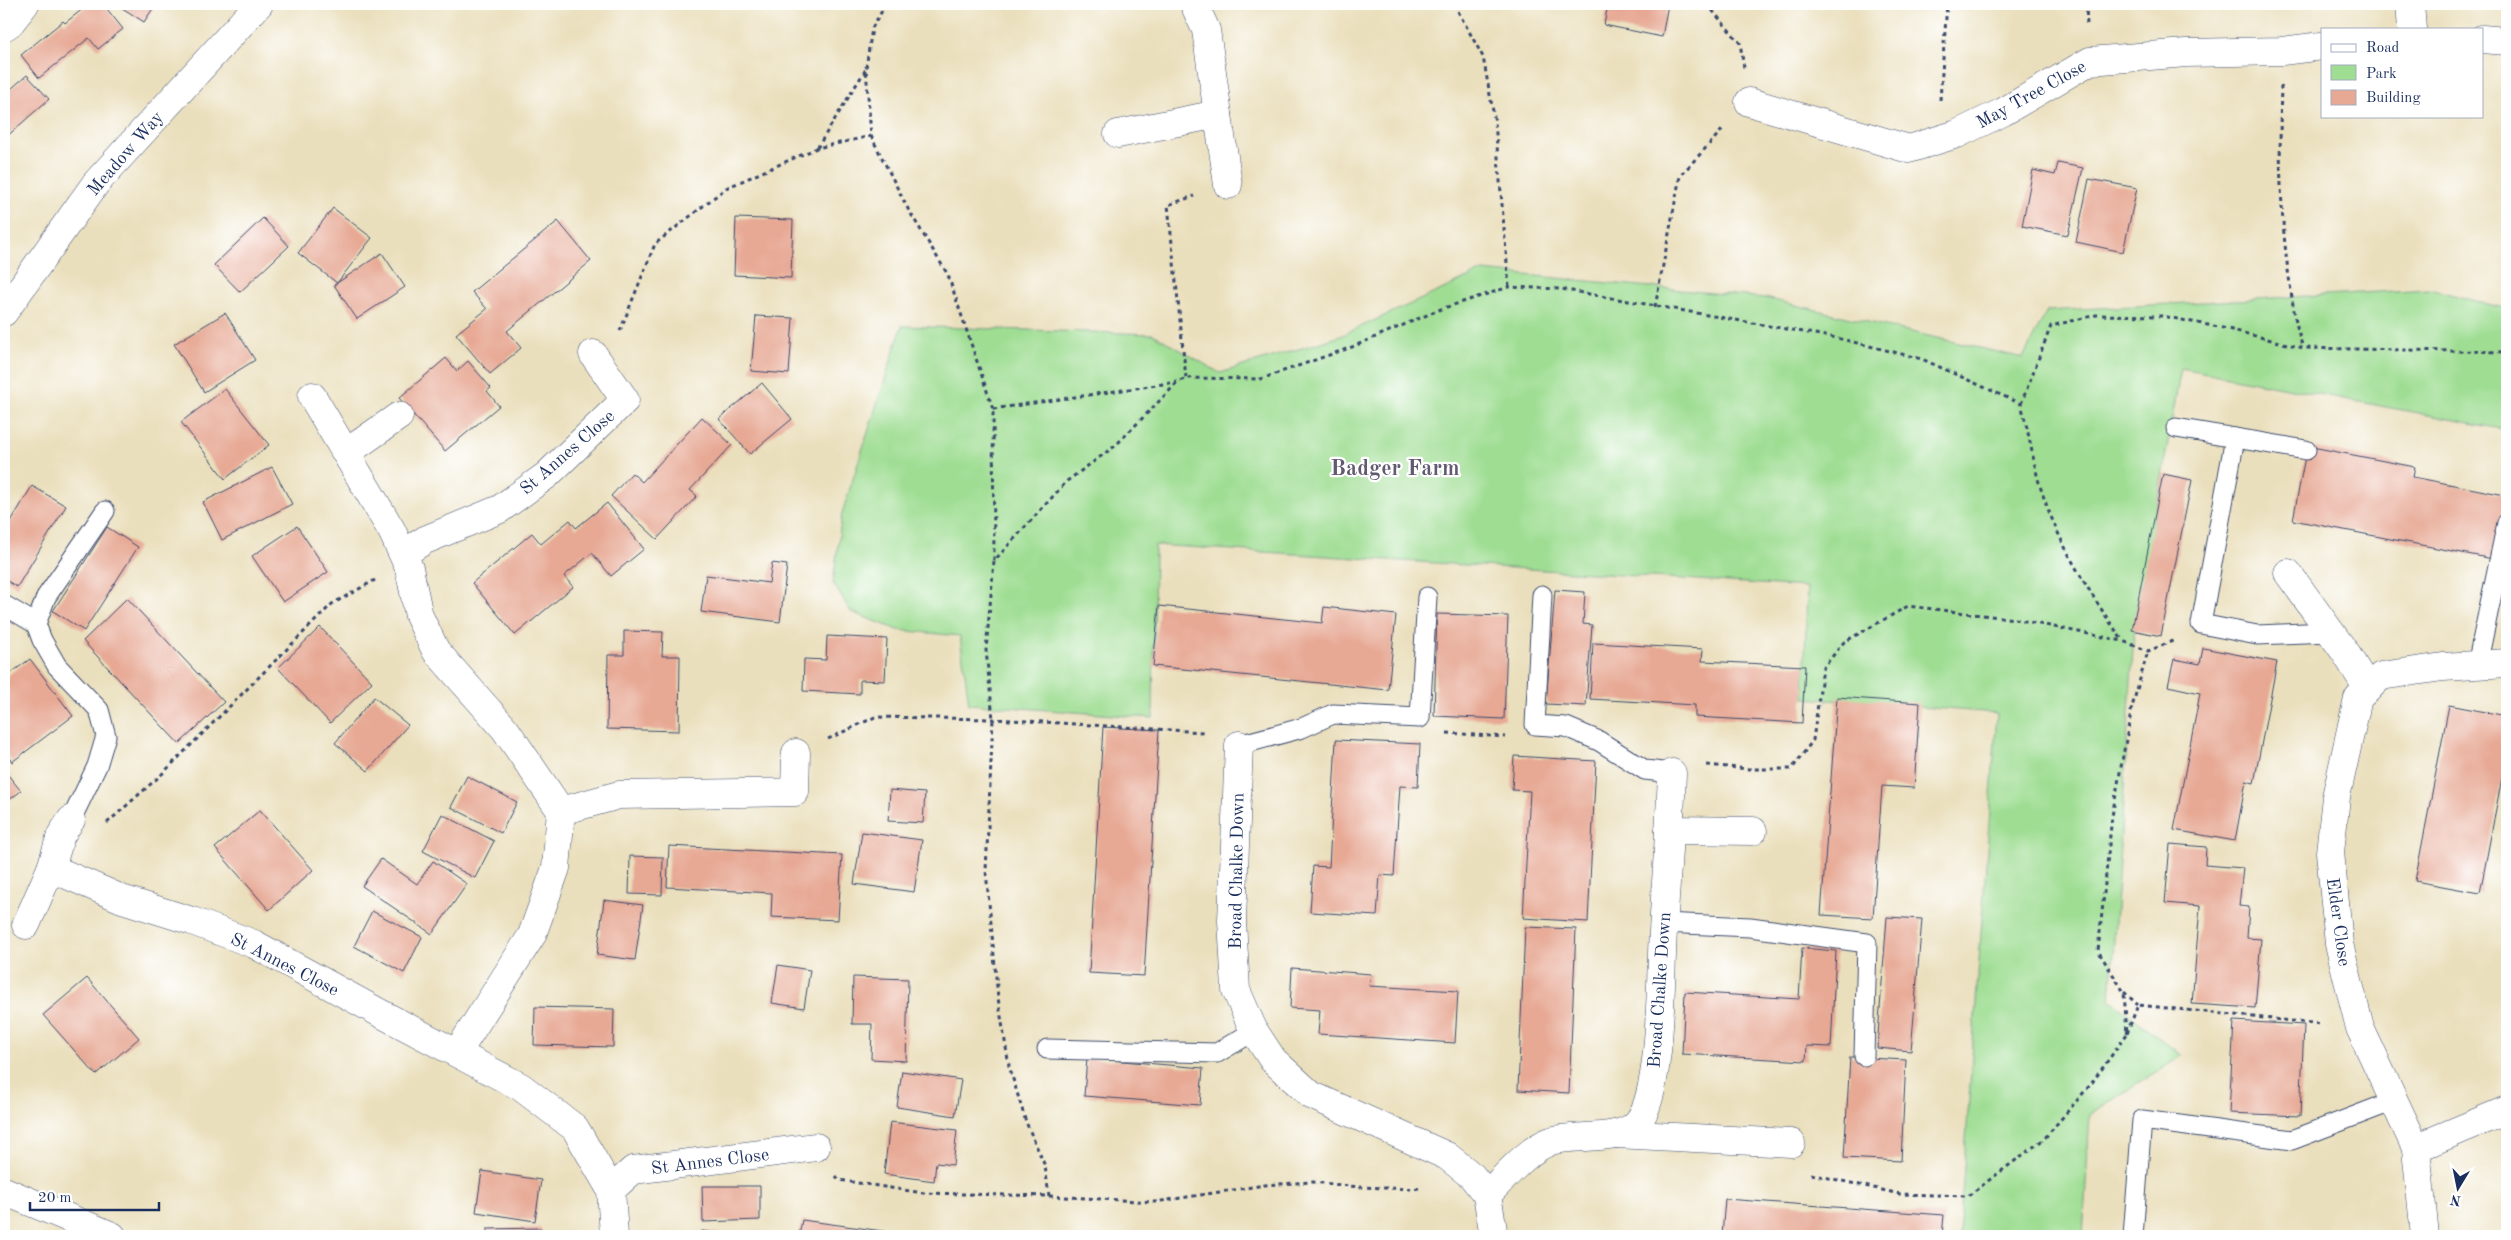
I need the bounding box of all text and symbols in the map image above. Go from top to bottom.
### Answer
legend [2321,28,2484,118]
text: Road [2366,41,2400,56]
street label: May Tree Close [1974,57,2089,132]
text: Park [2366,67,2397,82]
text: Building [2366,91,2421,106]
street label: Meadow Way [84,108,167,199]
street label: St Annes Close [517,407,618,499]
district label: Badger Farm [1330,458,1460,480]
street label: Broad Chalke Down [1227,792,1247,950]
street label: Elder Close [2323,877,2353,968]
street label: Broad Chalke Down [1646,911,1674,1069]
street label: St Annes Close [228,930,342,1000]
street label: St Annes Close [650,1146,770,1178]
north arrow [2434,1162,2484,1212]
scale bar [30,1180,159,1212]
text: 20 m [38,1191,72,1206]
text: N [2449,1192,2462,1208]

